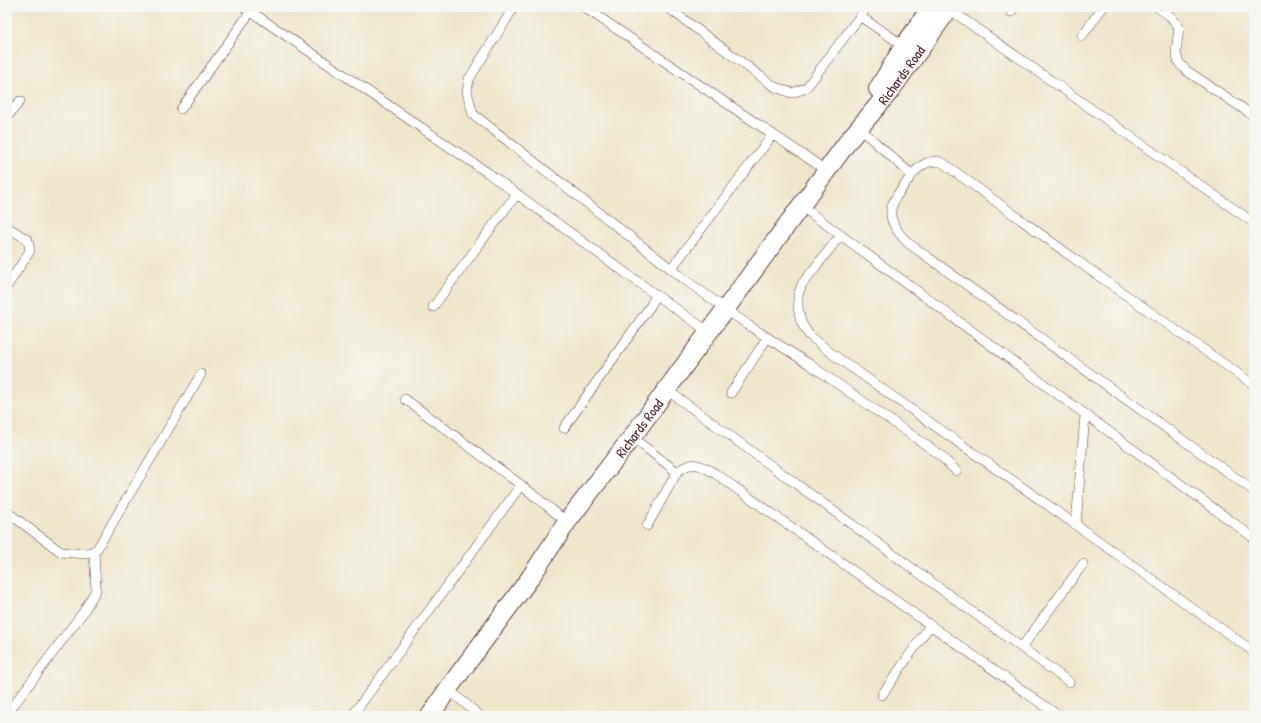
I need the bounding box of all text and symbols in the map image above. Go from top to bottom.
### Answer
street label: Richards Road [873,41,929,108]
street label: Richards Road [611,394,668,461]

